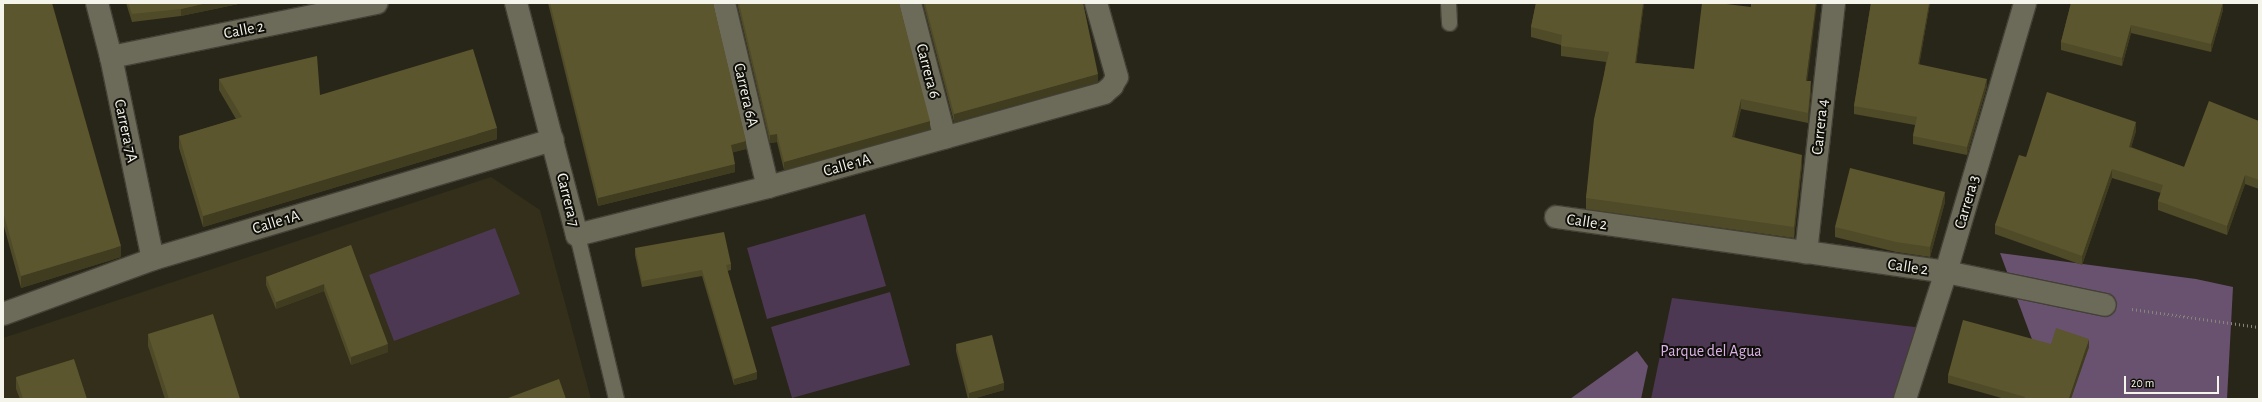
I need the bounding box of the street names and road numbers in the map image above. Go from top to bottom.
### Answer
street label: Calle 2 [222,17,266,43]
street label: Carrera 6 [912,42,944,100]
street label: Carrera 6A [729,61,763,129]
street label: Carrera 7A [110,98,142,164]
street label: Carrera 4 [1808,98,1832,156]
street label: Calle 1A [821,149,873,181]
street label: Carrera 7 [552,171,584,229]
street label: Carrera 3 [1950,173,1984,231]
street label: Calle 1A [250,206,302,238]
street label: Calle 2 [1565,210,1609,234]
street label: Calle 2 [1886,255,1930,279]

